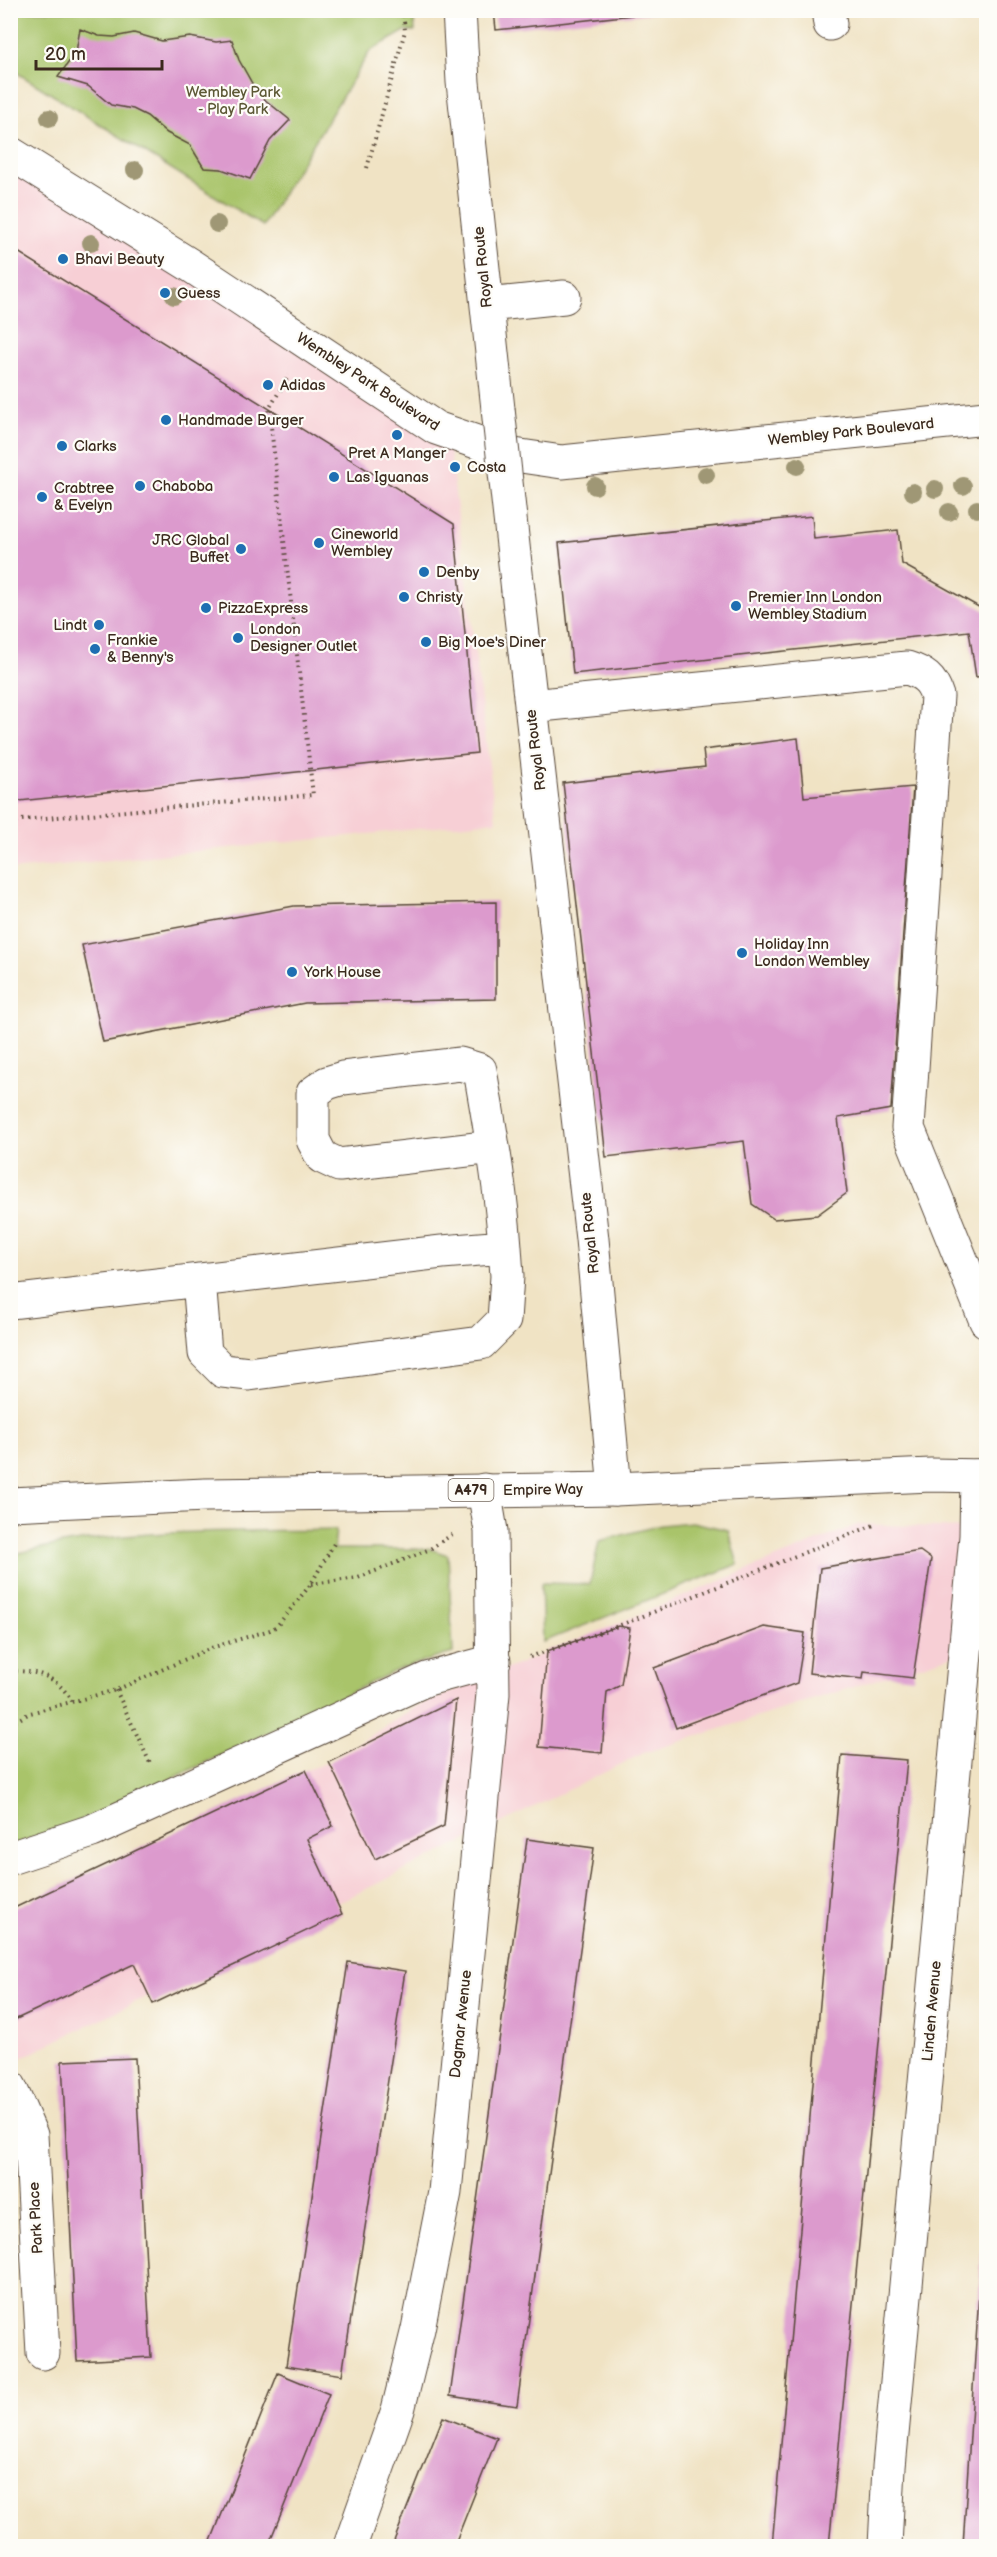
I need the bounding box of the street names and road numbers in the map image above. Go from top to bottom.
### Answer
street label: Royal Route [469,225,497,309]
street label: Wembley Park Boulevard [293,329,443,435]
street label: Wembley Park Boulevard [767,414,935,450]
street label: Royal Route [522,708,550,792]
street label: Royal Route [576,1191,604,1275]
road number: A479 [448,1479,494,1501]
street label: Empire Way [503,1480,583,1500]
street label: Linden Avenue [918,1960,946,2062]
street label: Dagmar Avenue [446,1969,476,2079]
street label: Park Place [25,2181,47,2255]

